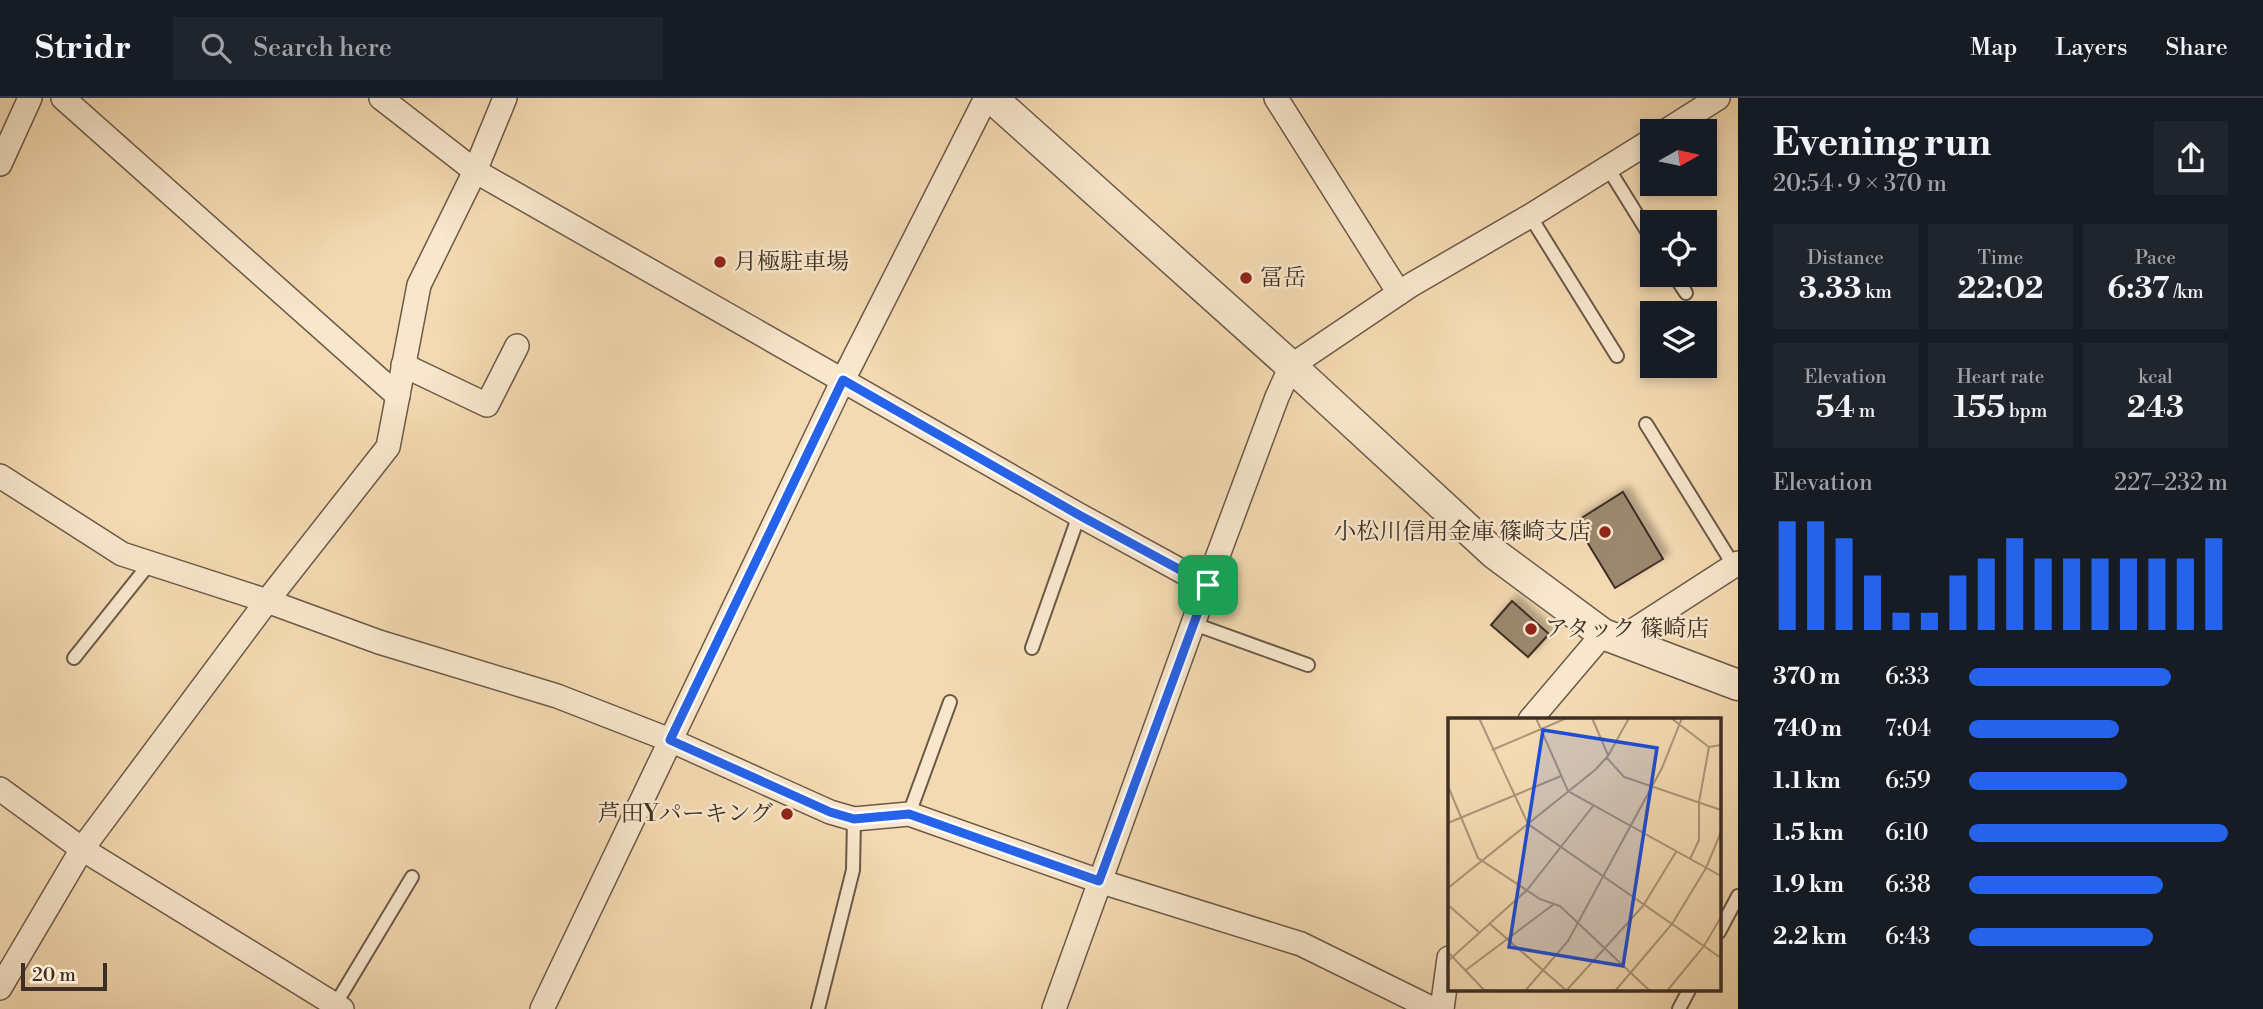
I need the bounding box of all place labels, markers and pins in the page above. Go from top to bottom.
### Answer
place label: 月極駐車場 [734,248,849,276]
marker: 月極駐車場 [712,254,728,270]
place label: 冨岳 [1260,264,1306,292]
marker: 冨岳 [1238,270,1254,286]
place label: 小松川信用金庫 篠崎支店 [1333,518,1591,546]
marker: 小松川信用金庫 篠崎支店 [1597,524,1613,540]
pin [1178,555,1238,615]
place label: アタック 篠崎店 [1545,615,1709,643]
marker: アタック 篠崎店 [1523,621,1539,637]
place label: 芦田Yパーキング [598,800,773,828]
marker: 芦田Yパーキング [779,806,795,822]

